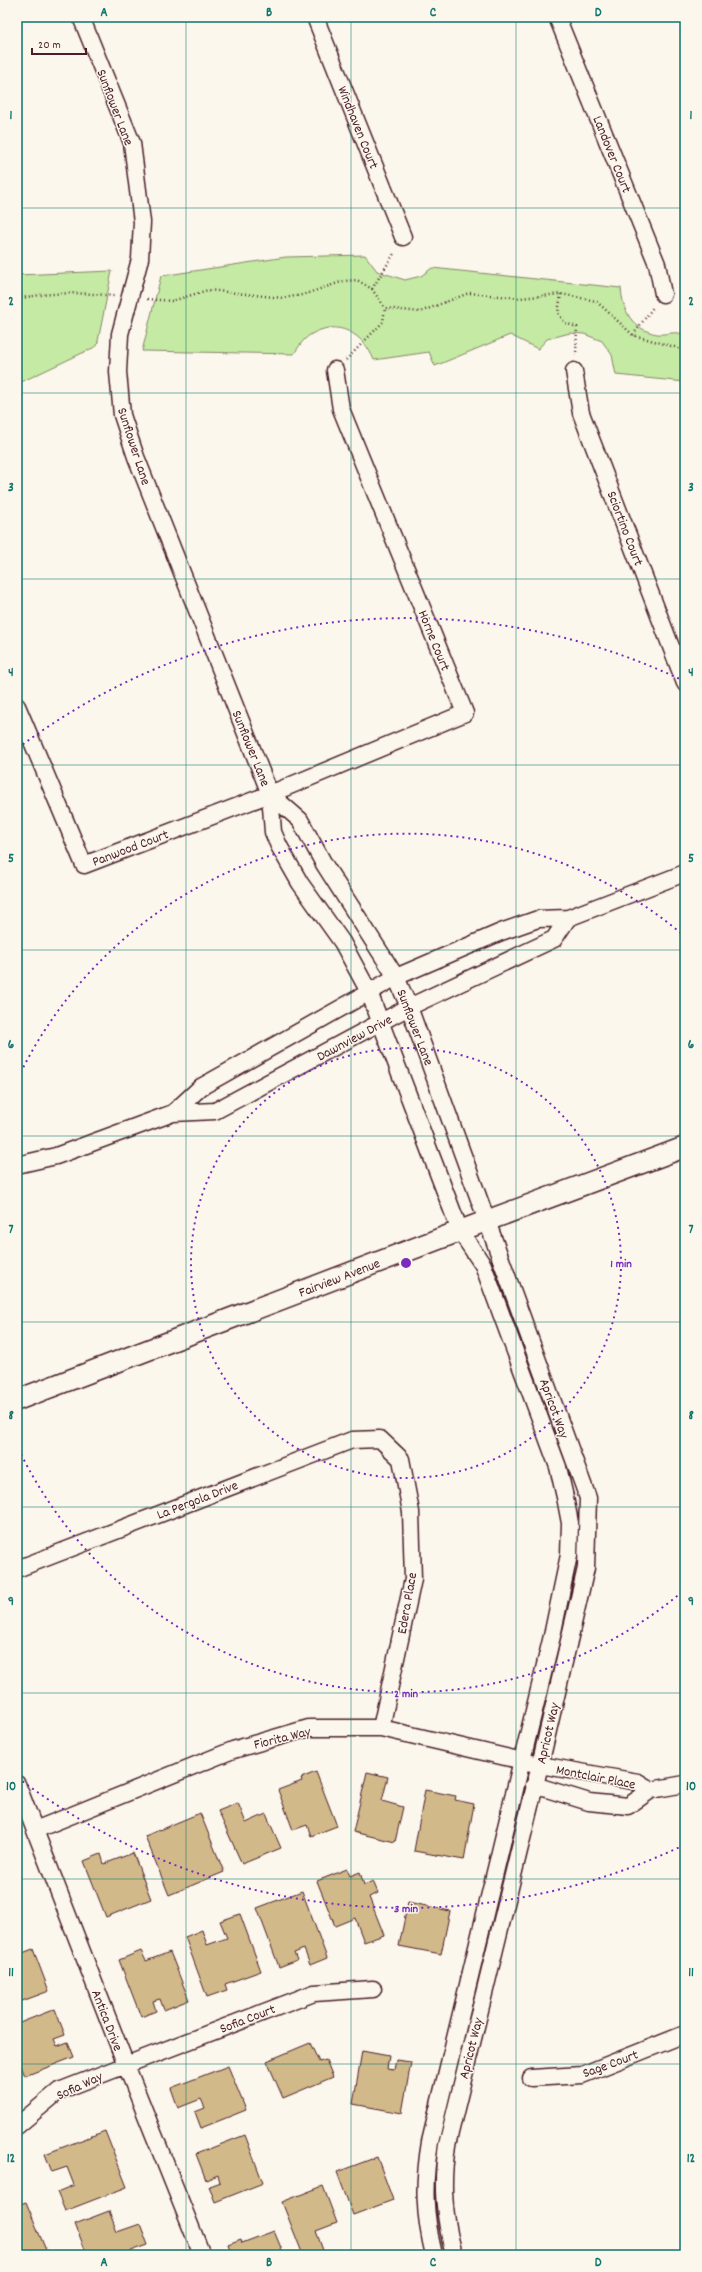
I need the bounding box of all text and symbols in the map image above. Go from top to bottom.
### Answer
text: A [100,4,108,23]
text: B [266,4,272,23]
text: C [430,4,437,23]
text: D [595,4,602,23]
scale bar [32,30,86,56]
text: 20 m [38,37,61,54]
street label: Sunflower Lane [90,67,138,149]
street label: Windhaven Court [331,83,383,172]
text: 1 [10,107,13,126]
text: 1 [690,107,693,126]
street label: Landover Court [587,113,636,196]
text: 2 [8,293,14,312]
text: 2 [688,293,694,312]
street label: Sunflower Lane [111,405,155,488]
text: 3 [8,479,14,498]
text: 3 [688,479,694,498]
street label: Sciortino Court [601,488,648,569]
street label: Horne Court [412,607,454,674]
text: 4 [8,664,14,683]
text: 4 [688,664,694,683]
street label: Sunflower Lane [226,708,274,790]
street label: Panwood Court [90,825,172,873]
text: 5 [8,850,14,869]
text: 5 [688,850,694,869]
street label: Sunflower Lane [390,987,438,1069]
street label: Dawnview Drive [314,1010,396,1067]
text: 6 [8,1036,15,1055]
text: 6 [688,1036,695,1055]
text: 7 [9,1221,14,1240]
text: 7 [689,1221,694,1240]
street label: Fairview Avenue [296,1254,383,1304]
centre of rings [399,1256,413,1270]
text: 1 min [610,1256,632,1273]
street label: Apricot Way [533,1376,573,1442]
text: 8 [8,1407,14,1426]
text: 8 [688,1407,694,1426]
street label: La Pergola Drive [154,1476,241,1526]
street label: Edera Place [393,1571,423,1636]
text: 9 [8,1593,14,1612]
text: 9 [688,1593,694,1612]
text: 2 min [394,1686,418,1703]
street label: Apricot Way [532,1701,566,1766]
street label: Fiorita Way [252,1722,313,1756]
street label: Montclair Place [554,1760,637,1795]
text: 10 [6,1778,16,1797]
text: 10 [686,1778,696,1797]
text: 3 min [394,1901,418,1918]
text: 11 [8,1964,14,1983]
text: 11 [688,1964,694,1983]
street label: Antica Drive [85,1987,127,2054]
street label: Sofia Court [217,2000,278,2040]
street label: Apricot Way [455,2015,489,2081]
street label: Sage Court [580,2046,641,2084]
street label: Sofia Way [53,2067,107,2106]
text: 12 [7,2150,16,2169]
text: 12 [687,2150,696,2169]
text: A [100,2254,108,2272]
text: B [266,2254,272,2272]
text: C [430,2254,437,2272]
text: D [595,2254,602,2272]

